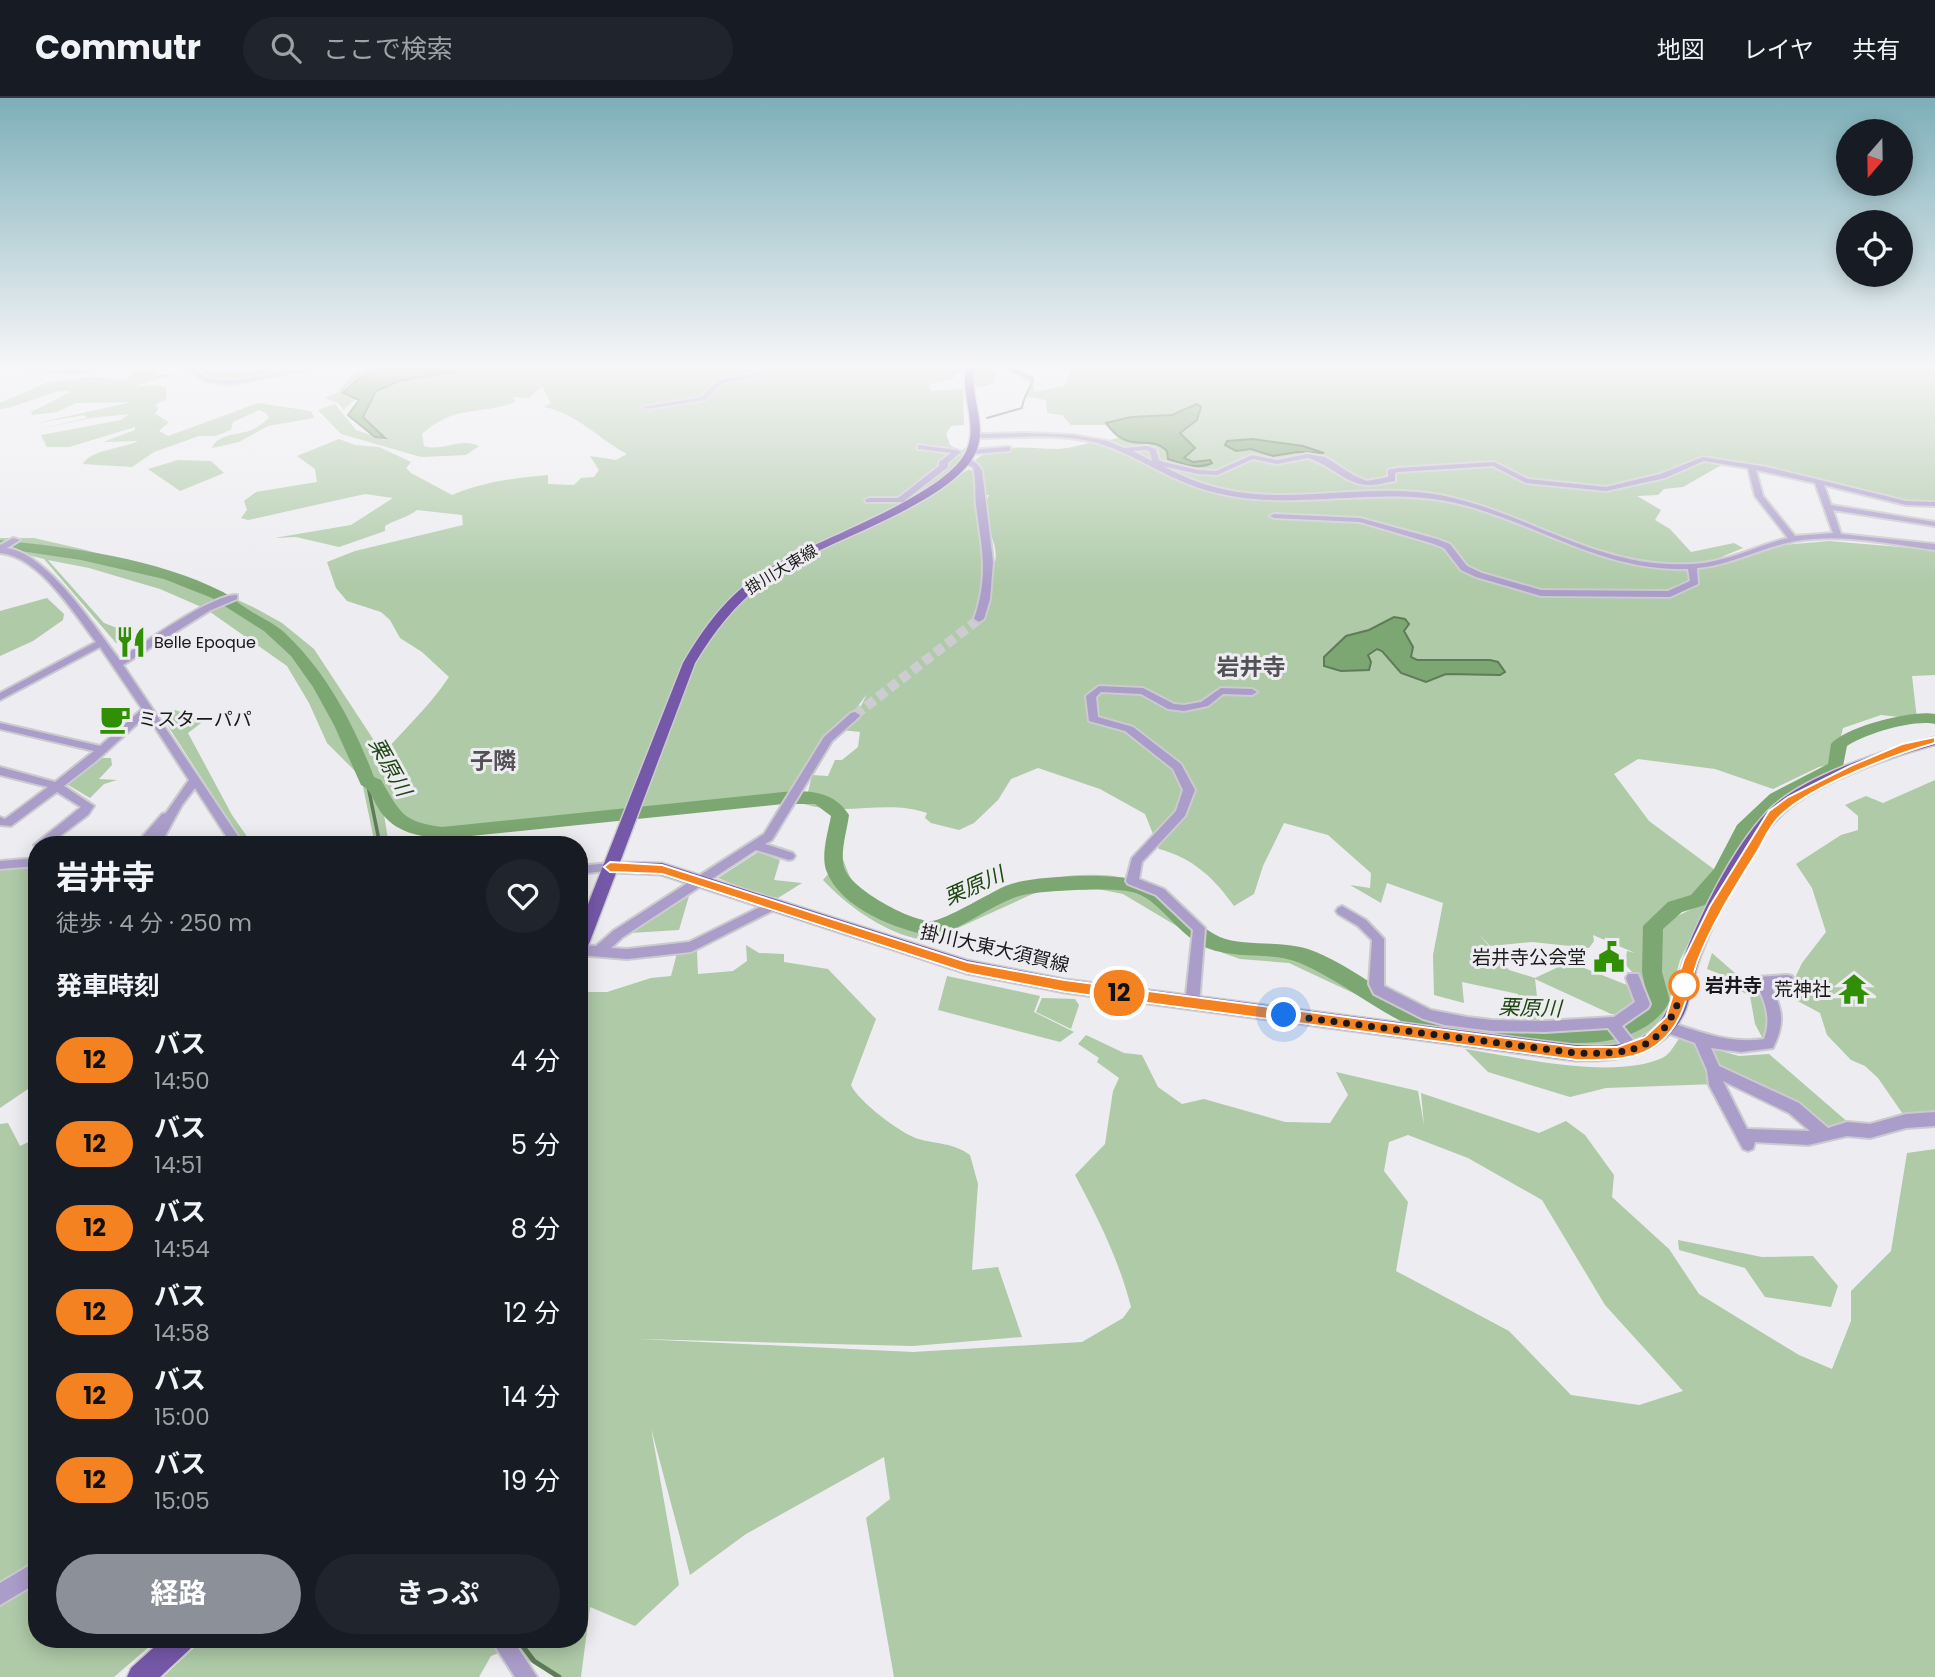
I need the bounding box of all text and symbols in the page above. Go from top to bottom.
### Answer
search box [243,17,733,80]
text: Commutr [35,24,201,71]
icon: search [267,29,305,67]
text: ここで検索 [323,31,453,67]
text: 地図 [1657,33,1705,66]
text: レイヤ [1743,33,1814,66]
text: 共有 [1852,33,1900,66]
north arrow [1836,119,1913,196]
map controls [1836,119,1913,287]
button: locate [1836,210,1913,287]
street label: 掛川大東線 [741,539,821,600]
restaurant icon: Belle Epoque [114,625,148,659]
place label: Belle Epoque [154,631,256,654]
district label: 岩井寺 [1217,651,1286,683]
cafe icon: ミスターパパ [98,702,132,736]
place label: ミスターパパ [138,706,252,733]
water label: 栗原川 [362,732,419,803]
district label: 子隣 [470,745,516,777]
text: 岩井寺 [56,854,155,901]
button: heart [486,859,560,933]
water label: 栗原川 [939,859,1010,912]
text: 徒歩 · 4 分 · 250 m [56,907,252,939]
street label: 掛川大東大須賀線 [918,918,1072,979]
public building icon: 岩井寺公会堂 [1592,940,1626,974]
place label: 岩井寺公会堂 [1472,944,1586,971]
text: 発車時刻 [56,968,160,1004]
line badge: 12 [1088,970,1150,1016]
marker: 岩井寺 [1669,970,1699,1000]
place label: 岩井寺 [1705,972,1762,999]
temple icon: 荒神社 [1837,972,1871,1006]
text: 12 [1108,976,1130,1009]
place label: 荒神社 [1774,976,1831,1003]
water label: 栗原川 [1498,992,1564,1023]
your location [1266,997,1301,1032]
text: バス [154,1026,206,1062]
text: 12 [83,1043,106,1076]
text: 4 分 [511,1043,560,1079]
text: 14:50 [154,1065,210,1097]
text: バス [154,1110,206,1146]
text: 12 [83,1127,106,1160]
text: 5 分 [511,1127,560,1163]
text: 14:51 [154,1149,203,1181]
text: バス [154,1194,206,1230]
text: 12 [83,1211,106,1244]
text: 8 分 [511,1211,560,1247]
text: 14:54 [154,1233,210,1265]
text: バス [154,1278,206,1314]
text: 12 [83,1295,106,1328]
text: 12 分 [504,1295,560,1331]
text: 14:58 [154,1317,210,1349]
text: バス [154,1362,206,1398]
text: 12 [83,1379,106,1412]
text: 14 分 [502,1379,560,1415]
text: 15:00 [154,1401,210,1433]
text: バス [154,1446,206,1482]
text: 12 [83,1463,106,1496]
text: 19 分 [502,1463,560,1499]
text: 15:05 [154,1485,210,1517]
button: 経路 [56,1554,301,1634]
button: きっぷ [315,1554,560,1634]

